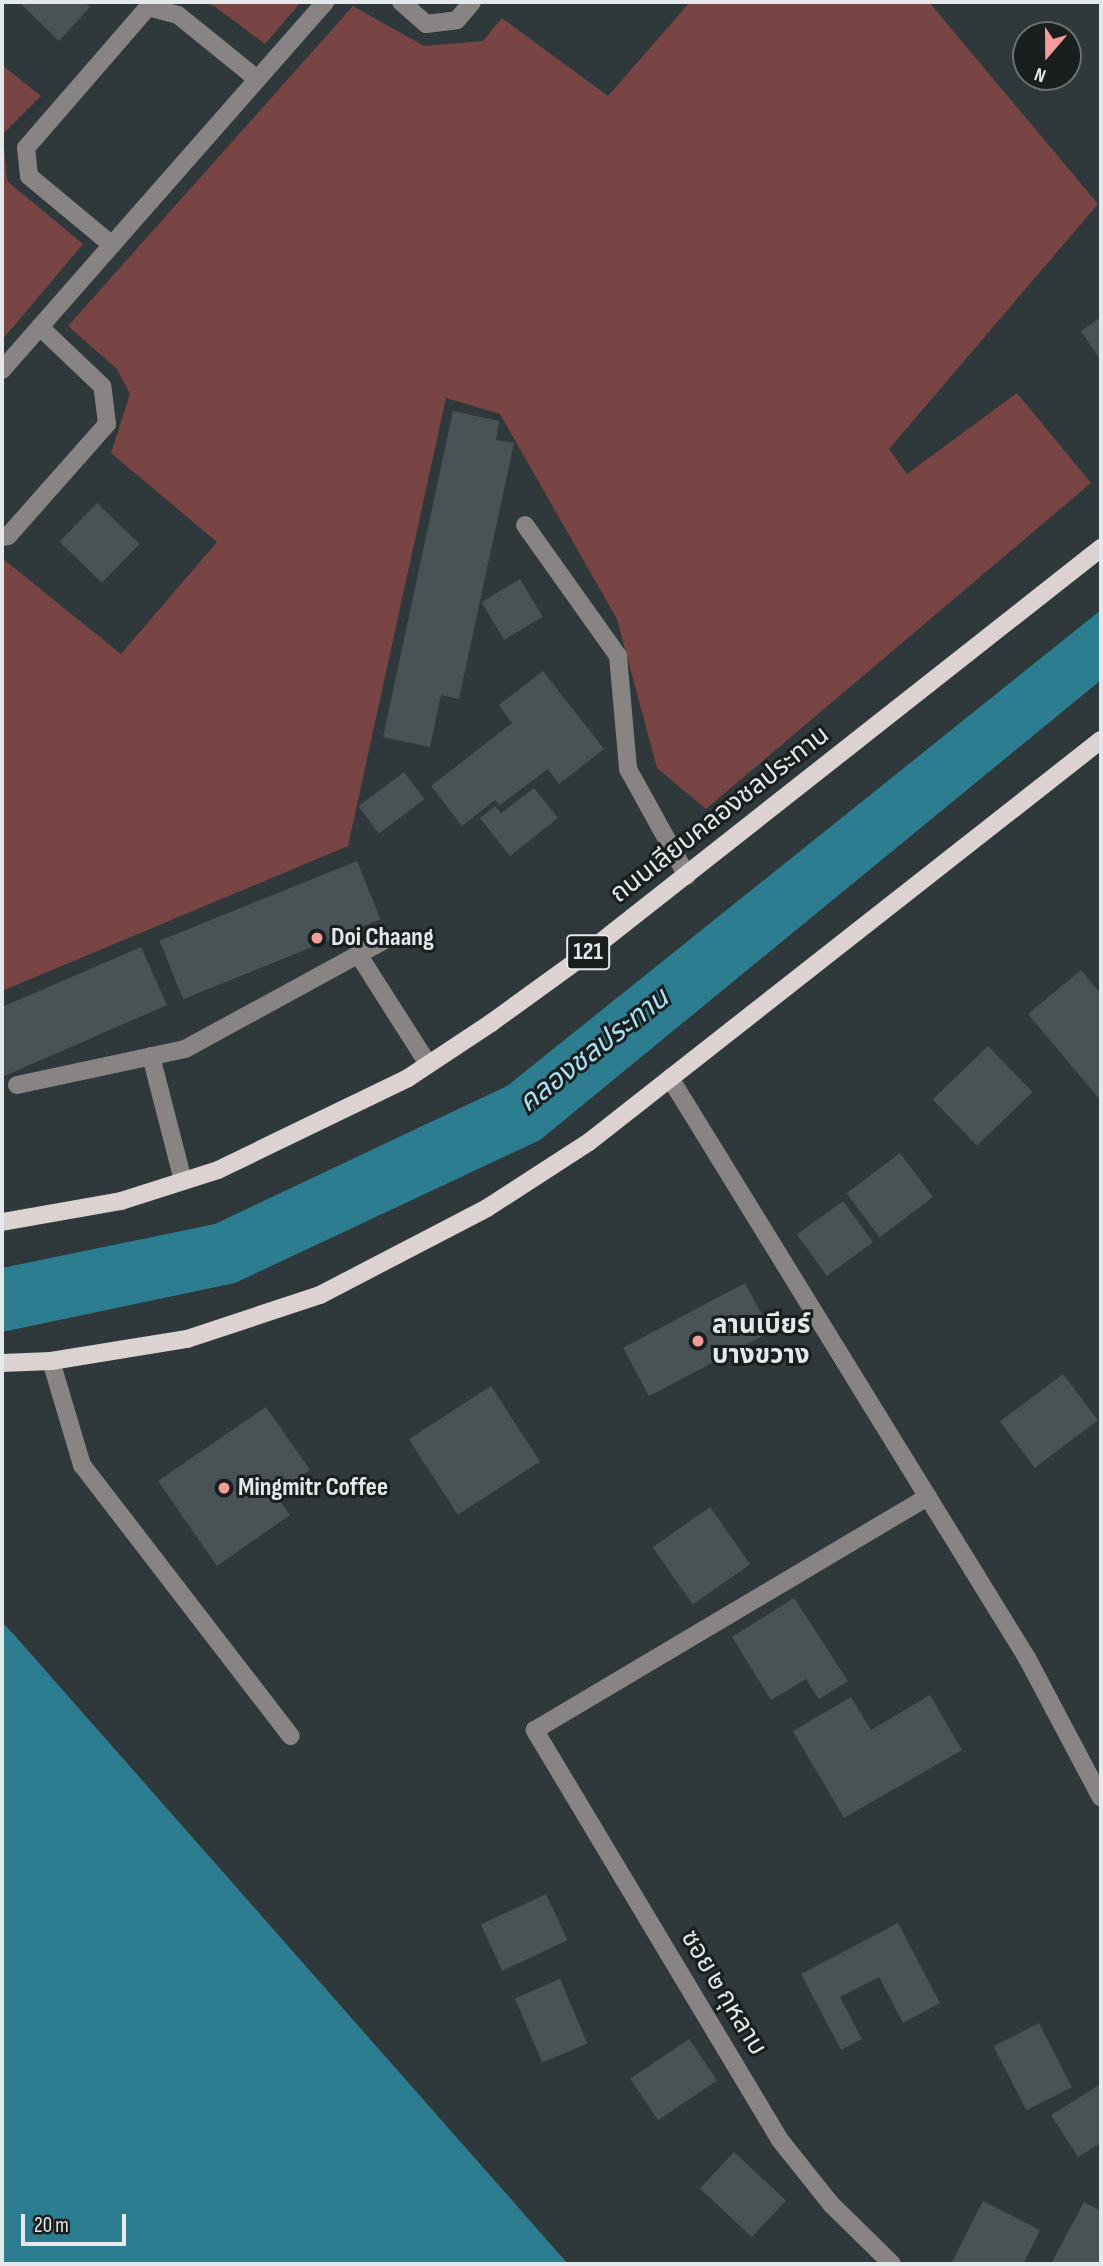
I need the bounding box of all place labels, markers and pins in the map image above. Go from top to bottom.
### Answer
place label: Doi Chaang [331,922,434,954]
marker: Doi Chaang [309,930,325,946]
place label: ลานเบียร์ บางขวาง [712,1310,810,1372]
marker: ลานเบียร์ บางขวาง [690,1333,706,1349]
place label: Mingmitr Coffee [238,1472,388,1504]
marker: Mingmitr Coffee [216,1480,232,1496]

